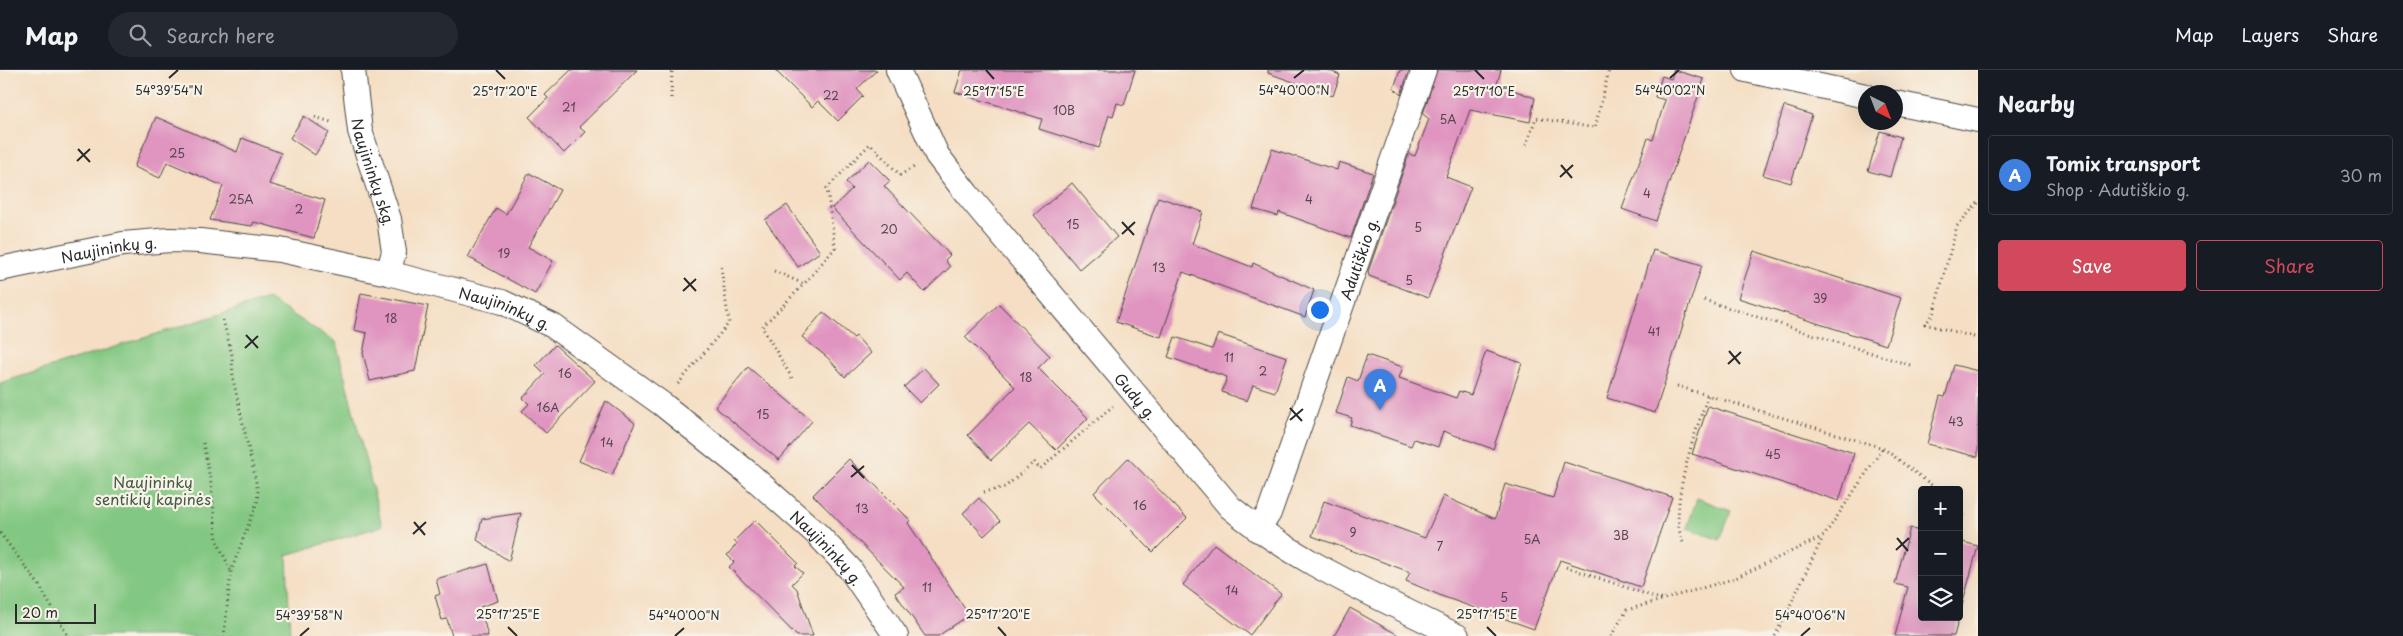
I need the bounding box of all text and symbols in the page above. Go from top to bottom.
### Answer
search box [108,12,458,57]
text: Map [25,17,78,53]
icon: search [126,21,154,49]
text: Search here [166,21,275,49]
text: Map [2175,21,2214,48]
text: Layers [2242,21,2299,48]
text: Share [2327,21,2378,48]
text: 54°39'54"N [135,81,203,99]
text: 54°40'00"N [1258,81,1330,99]
text: 54°40'02"N [1635,81,1705,99]
text: 25°17'20"E [472,82,538,100]
text: 25°17'15"E [963,82,1025,100]
text: 25°17'10"E [1453,82,1515,100]
north arrow [1858,85,1903,130]
house number: 22 [823,86,839,104]
text: Nearby [1998,87,2075,119]
house number: 21 [562,98,576,116]
house number: 10B [1053,101,1075,119]
house number: 5A [1440,110,1456,128]
street label: Naujininkų skg. [347,117,401,228]
house number: 25 [169,144,185,162]
text: Tomix transport [2046,149,2201,177]
text: A [2009,163,2021,187]
text: 30 m [2340,163,2382,187]
text: Shop · Adutiškio g. [2046,177,2190,201]
house number: 4 [1643,184,1651,202]
house number: 25A [228,190,254,208]
house number: 4 [1305,190,1313,208]
house number: 2 [295,200,303,218]
street label: Adutiškio g. [1333,214,1383,303]
house number: 15 [1066,215,1080,233]
house number: 5 [1414,218,1422,236]
house number: 20 [880,220,898,238]
street label: Naujininkų g. [59,230,158,268]
button: Save [1998,240,2186,291]
button: Share [2196,240,2383,291]
house number: 19 [498,244,510,262]
house number: 13 [1152,258,1166,276]
house number: 5 [1405,271,1413,289]
street label: Naujininkų g. [457,280,555,335]
house number: 39 [1813,289,1827,307]
your location [1307,297,1333,323]
house number: 18 [385,309,397,327]
house number: 41 [1648,322,1660,340]
house number: 11 [1224,348,1234,366]
house number: 2 [1259,362,1267,380]
house number: 16 [558,364,572,382]
street label: Gudų g. [1110,367,1163,424]
house number: 18 [1020,368,1032,386]
pin: A [1364,369,1396,410]
house number: 16A [537,398,559,416]
house number: 15 [756,405,770,423]
house number: 43 [1948,412,1964,430]
house number: 14 [600,433,614,451]
house number: 45 [1765,445,1781,463]
park label: Naujininkų sentikių kapinės [95,470,211,510]
map controls [1918,486,1963,621]
button: + [1918,486,1963,531]
house number: 16 [1133,496,1147,514]
house number: 13 [855,499,869,517]
street label: Naujininkų g. [786,504,869,590]
house number: 9 [1349,523,1357,541]
house number: 3B [1613,526,1629,544]
house number: 5A [1524,530,1540,548]
button: − [1918,531,1963,576]
house number: 7 [1437,537,1444,555]
button: layers [1918,576,1963,621]
house number: 11 [922,578,932,596]
house number: 14 [1225,581,1239,599]
house number: 5 [1500,588,1508,606]
scale bar [15,601,96,624]
text: 20 m [22,602,58,623]
text: 25°17'25"E [476,605,540,623]
text: 25°17'20"E [965,605,1031,623]
text: 25°17'15"E [1456,605,1518,623]
text: 54°39'58"N [275,606,343,624]
text: 54°40'00"N [648,606,720,624]
text: 54°40'06"N [1774,606,1846,624]

